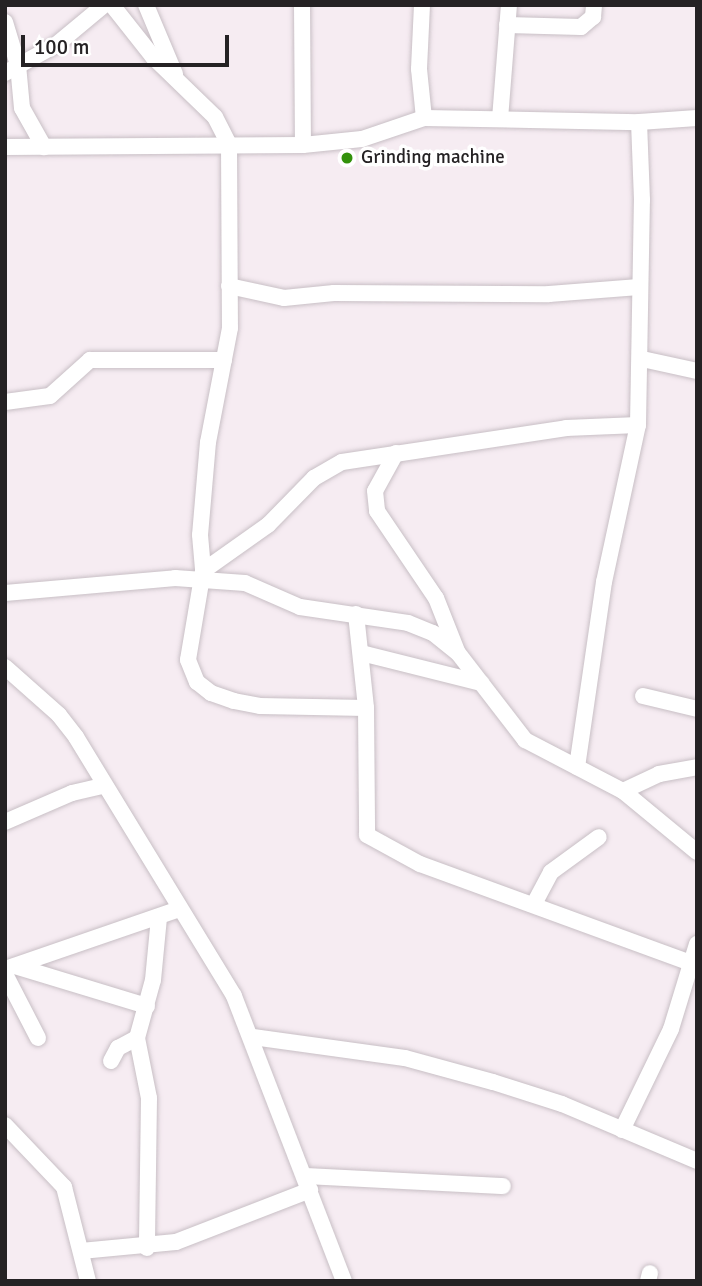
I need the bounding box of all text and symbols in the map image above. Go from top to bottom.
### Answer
scale bar [24,21,233,65]
text: 100 m [34,34,89,60]
place label: Grinding machine [361,147,505,169]
marker: Grinding machine [339,150,355,166]

